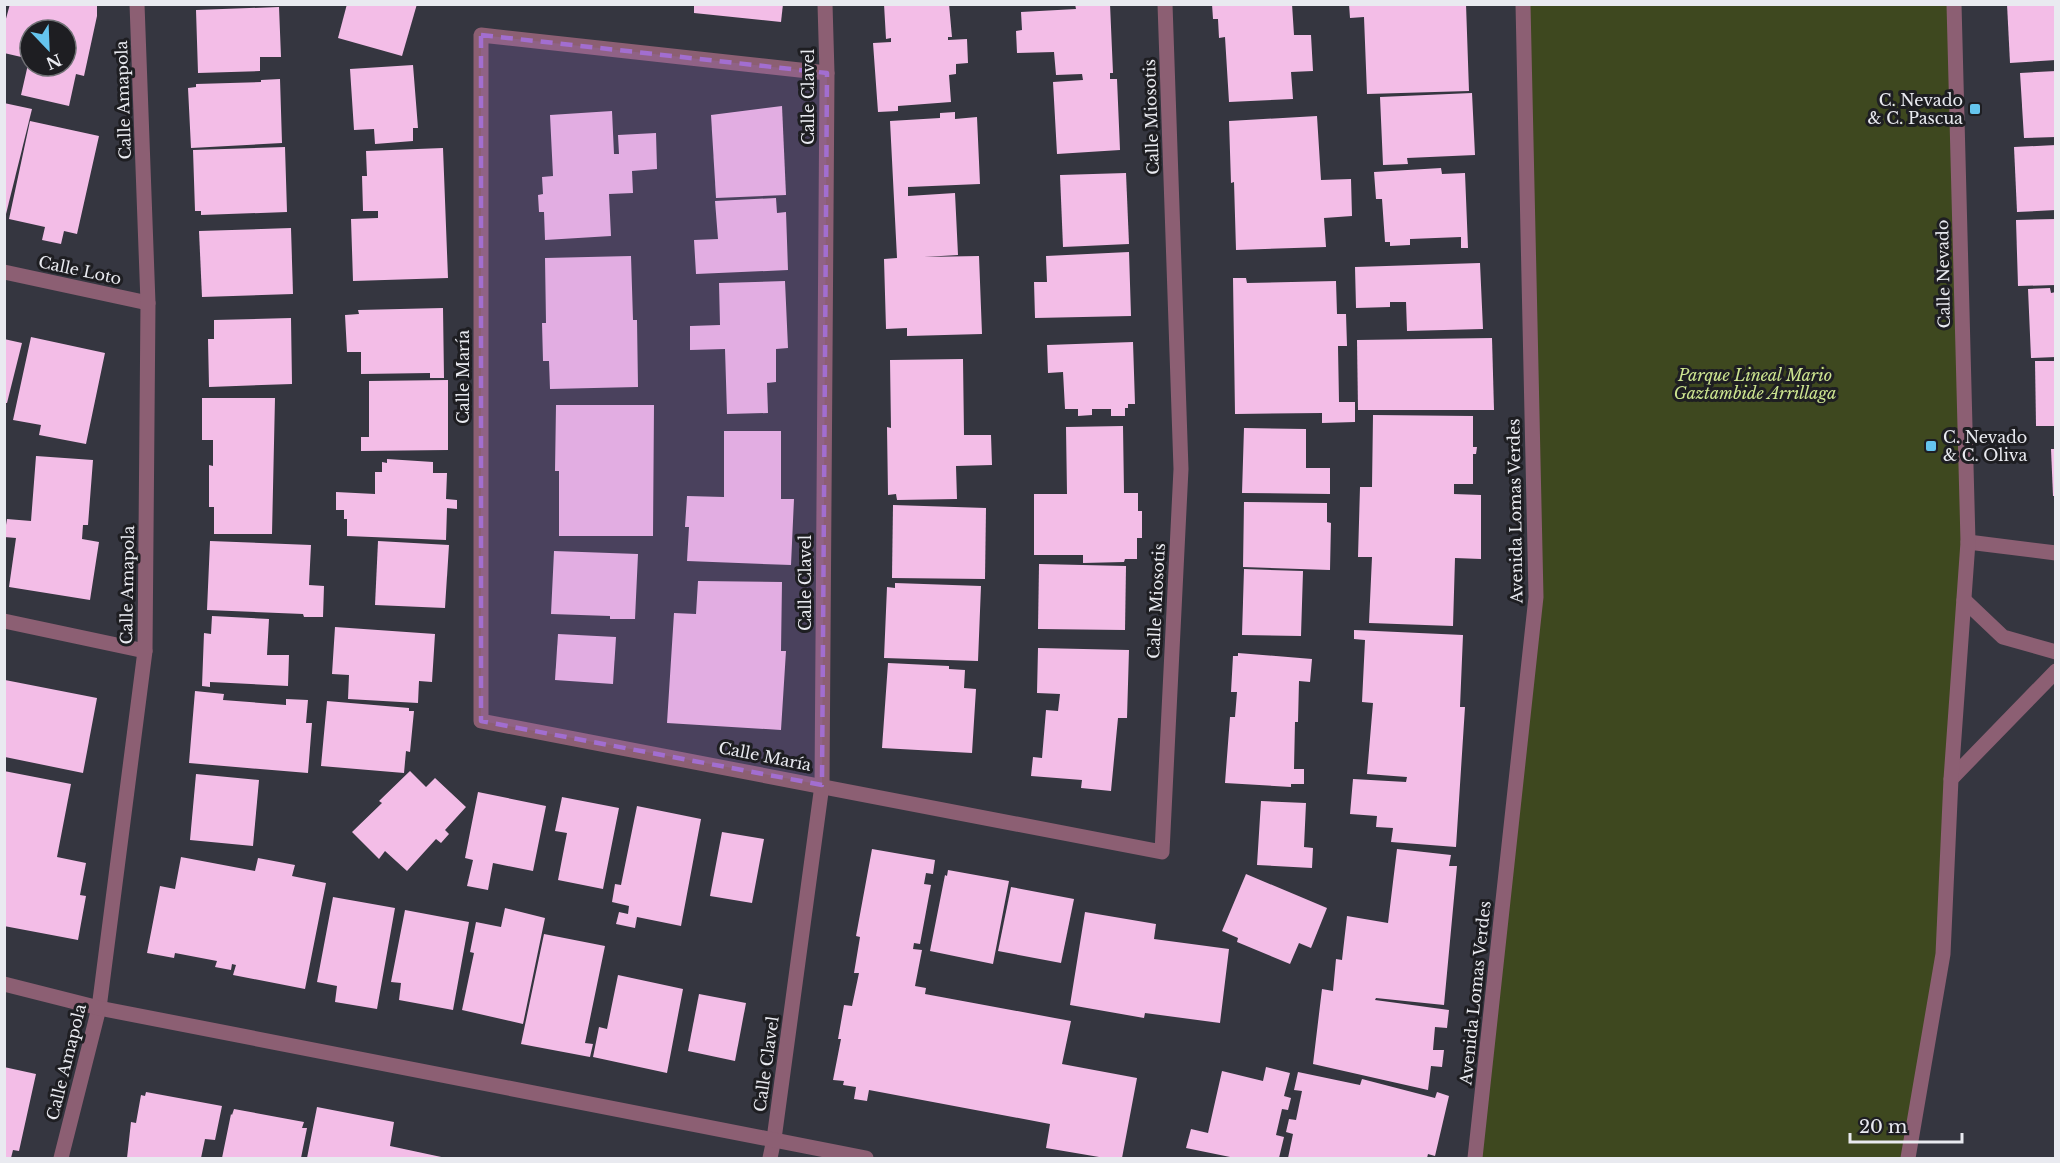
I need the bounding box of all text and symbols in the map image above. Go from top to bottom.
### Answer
north arrow [18,18,78,78]
street label: Calle Amapola [111,40,135,160]
street label: Calle Clavel [798,49,818,145]
text: N [43,50,65,74]
street label: Calle Miosotis [1139,59,1163,175]
place label: C. Nevado & C. Pascua [1868,90,1963,128]
marker: C. Nevado & C. Pascua [1968,102,1982,116]
street label: Calle Nevado [1932,220,1954,328]
street label: Calle Loto [37,251,123,289]
street label: Calle María [453,330,473,424]
park label: Parque Lineal Mario Gaztambide Arrillaga [1674,365,1836,403]
street label: Avenida Lomas Verdes [1503,418,1527,605]
place label: C. Nevado & C. Oliva [1943,427,2027,465]
marker: C. Nevado & C. Oliva [1924,439,1938,453]
street label: Calle Amapola [116,525,138,645]
street label: Calle Clavel [795,535,815,631]
street label: Calle Miosotis [1143,543,1169,659]
street label: Calle María [717,737,813,775]
street label: Avenida Lomas Verdes [1455,900,1495,1087]
street label: Calle Amapola [42,1002,90,1122]
street label: Calle Clavel [749,1015,783,1113]
scale bar [1850,1106,1962,1144]
text: 20 m [1859,1116,1907,1138]

